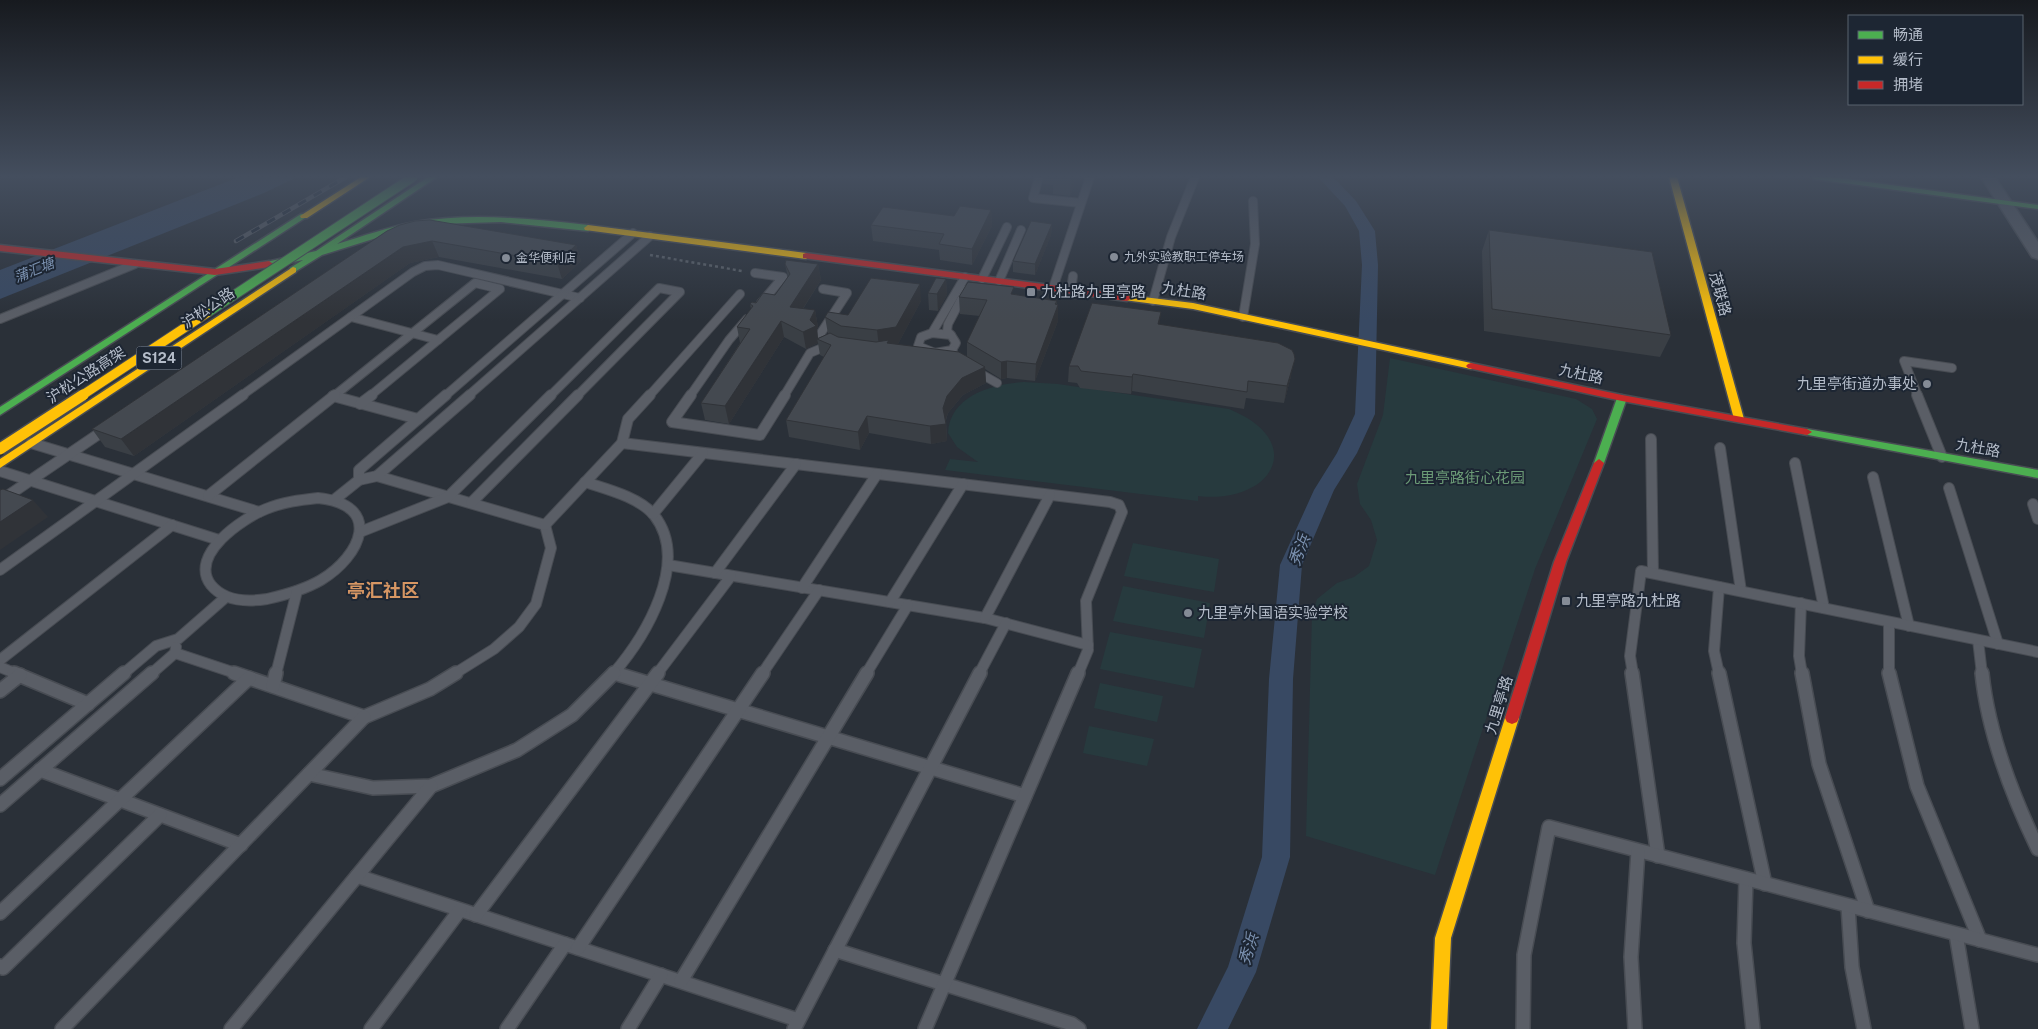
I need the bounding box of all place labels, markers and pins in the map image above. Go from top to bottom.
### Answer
place label: 九外实验教职工停车场 [1124,250,1244,264]
place label: 金华便利店 [516,251,576,265]
marker: 九外实验教职工停车场 [1108,251,1120,263]
marker: 金华便利店 [500,252,512,264]
place label: 九杜路九里亭路 [1041,283,1146,300]
marker: 九杜路九里亭路 [1025,286,1037,298]
place label: 九里亭街道办事处 [1797,375,1917,392]
marker: 九里亭街道办事处 [1921,378,1933,390]
place label: 九里亭路九杜路 [1576,592,1681,609]
marker: 九里亭路九杜路 [1560,595,1572,607]
place label: 九里亭外国语实验学校 [1198,604,1348,621]
marker: 九里亭外国语实验学校 [1182,607,1194,619]

